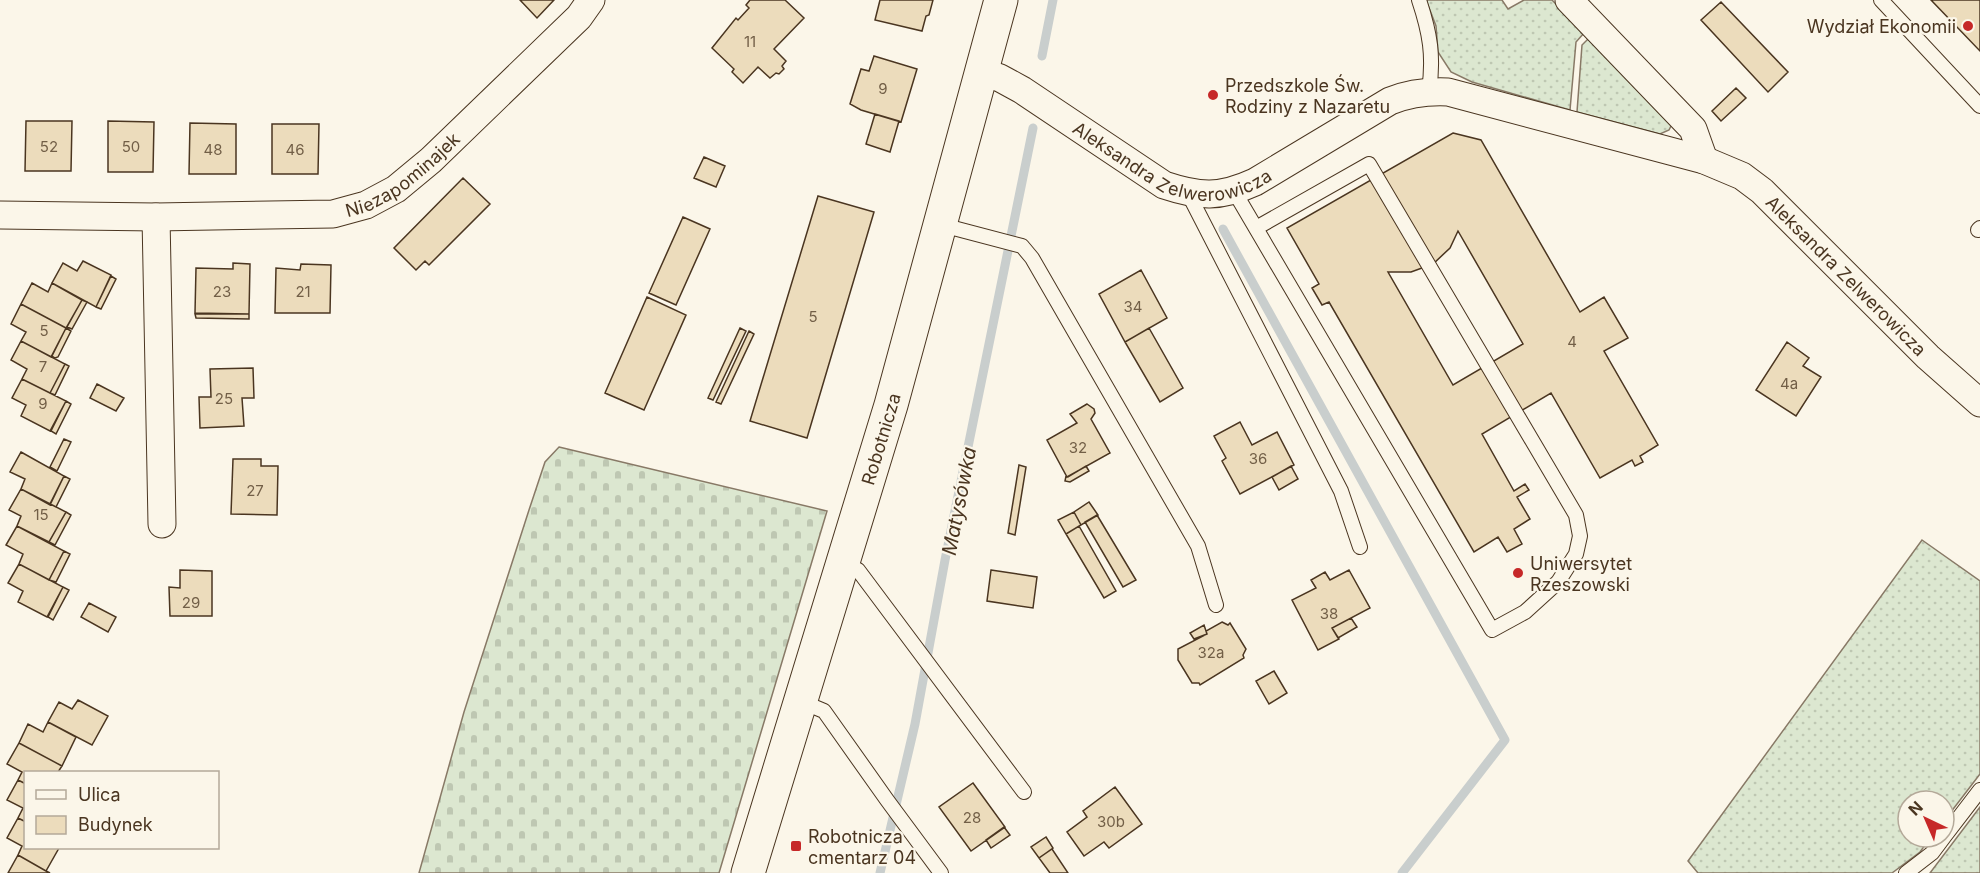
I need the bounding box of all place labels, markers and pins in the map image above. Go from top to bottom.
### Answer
place label: Wydział Ekonomii [1807,16,1956,37]
marker: Wydział Ekonomii [1961,19,1975,33]
place label: Przedszkole Św. Rodziny z Nazaretu [1225,74,1390,117]
marker: Przedszkole Św. Rodziny z Nazaretu [1206,88,1220,102]
place label: Uniwersytet Rzeszowski [1530,553,1632,595]
marker: Uniwersytet Rzeszowski [1511,566,1525,580]
place label: Robotnicza cmentarz 04 [808,826,916,868]
marker: Robotnicza cmentarz 04 [789,839,803,853]

